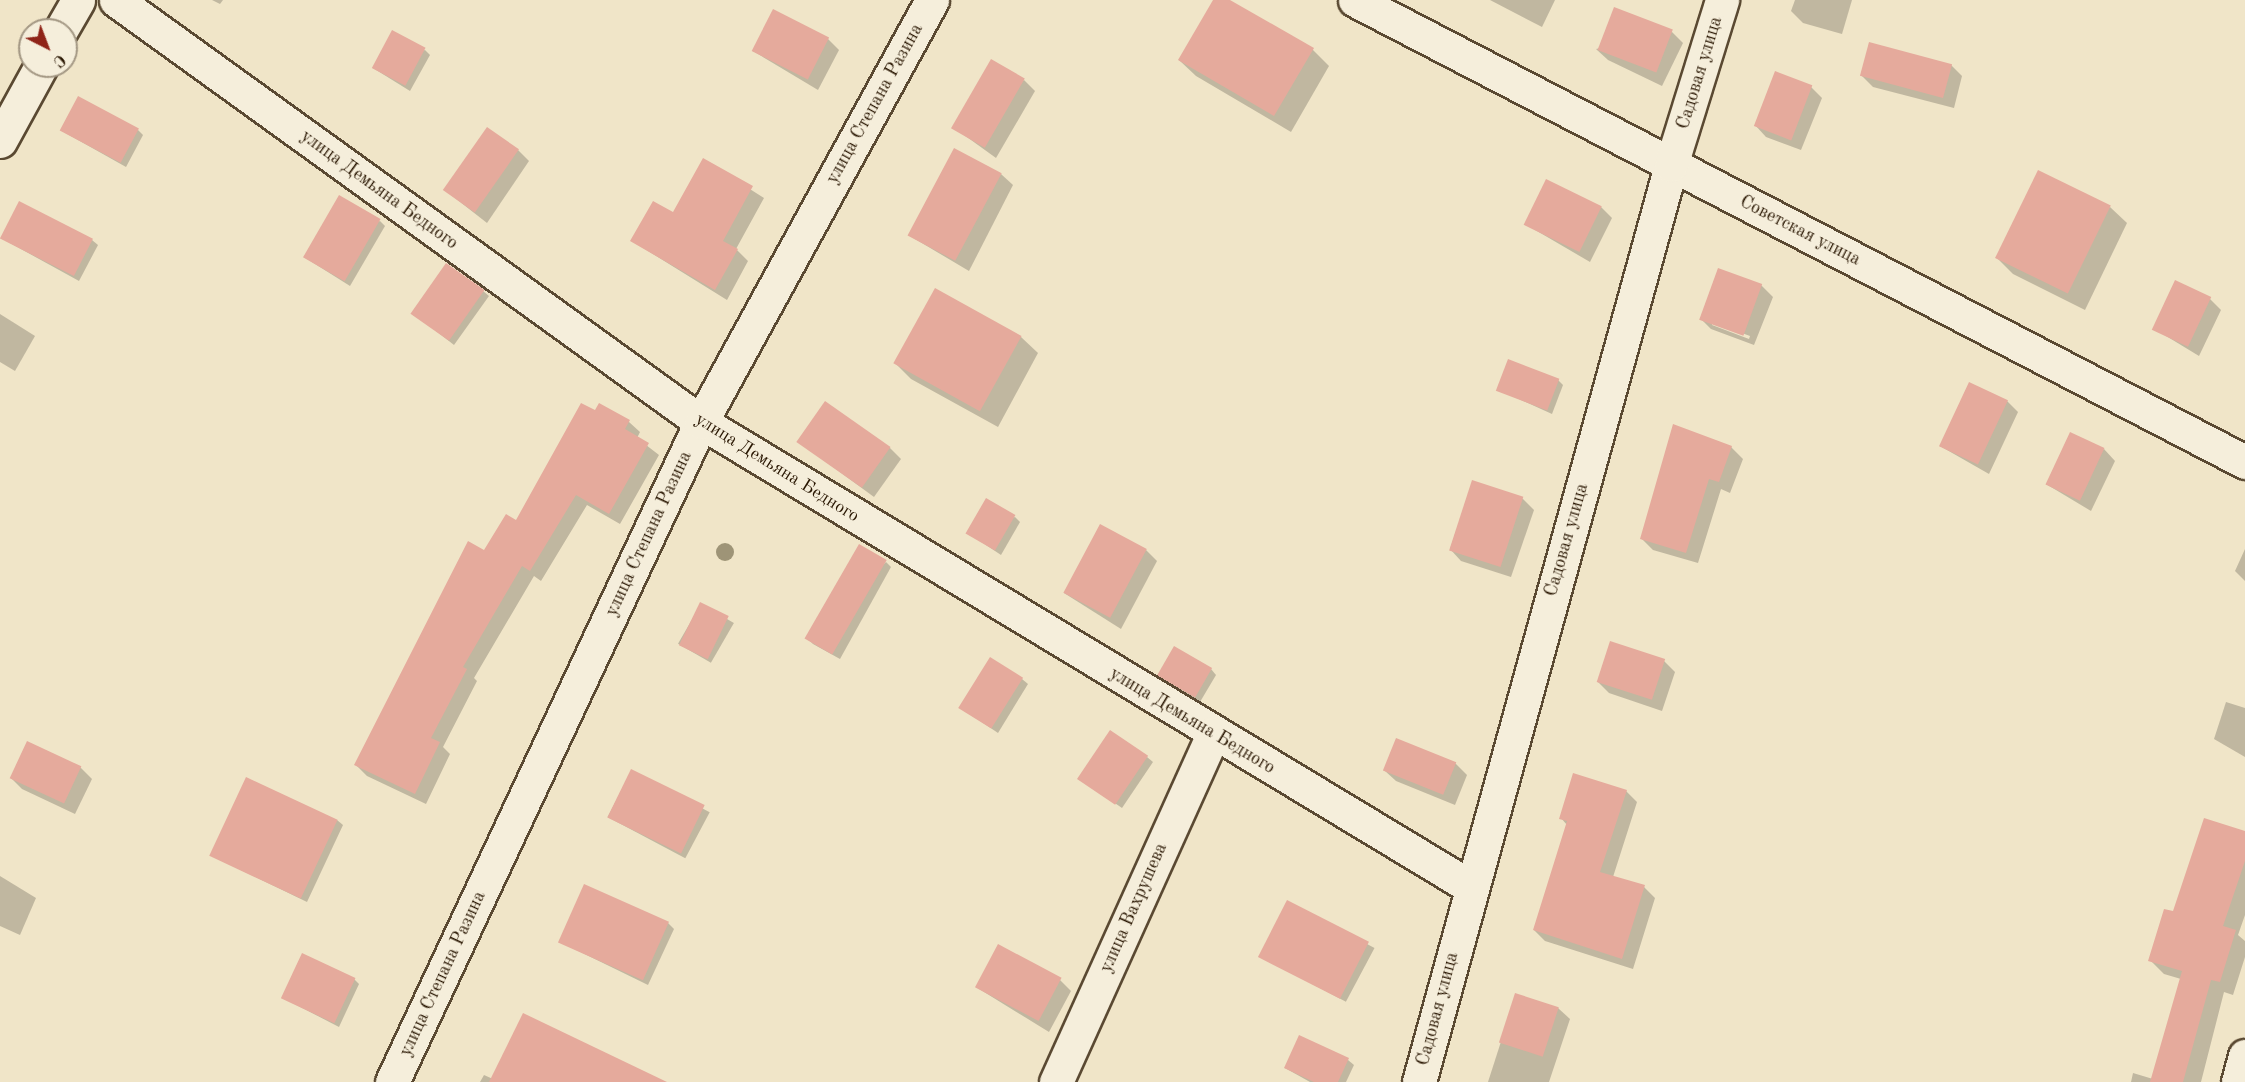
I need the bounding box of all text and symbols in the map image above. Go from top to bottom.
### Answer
street label: Садовая улица [1673,14,1727,132]
north arrow [18,18,78,78]
street label: улица Степана Разина [822,20,928,188]
text: С [49,50,68,69]
street label: улица Демьяна Бедного [296,126,462,254]
street label: Советская улица [1736,191,1864,271]
street label: улица Демьяна Бедного [691,409,863,527]
street label: улица Степана Разина [601,448,697,620]
street label: Садовая улица [1541,481,1593,599]
street label: улица Демьяна Бедного [1105,663,1279,779]
street label: улица Вахрушева [1096,840,1172,976]
street label: улица Степана Разина [395,888,491,1060]
street label: Садовая улица [1412,950,1464,1068]

